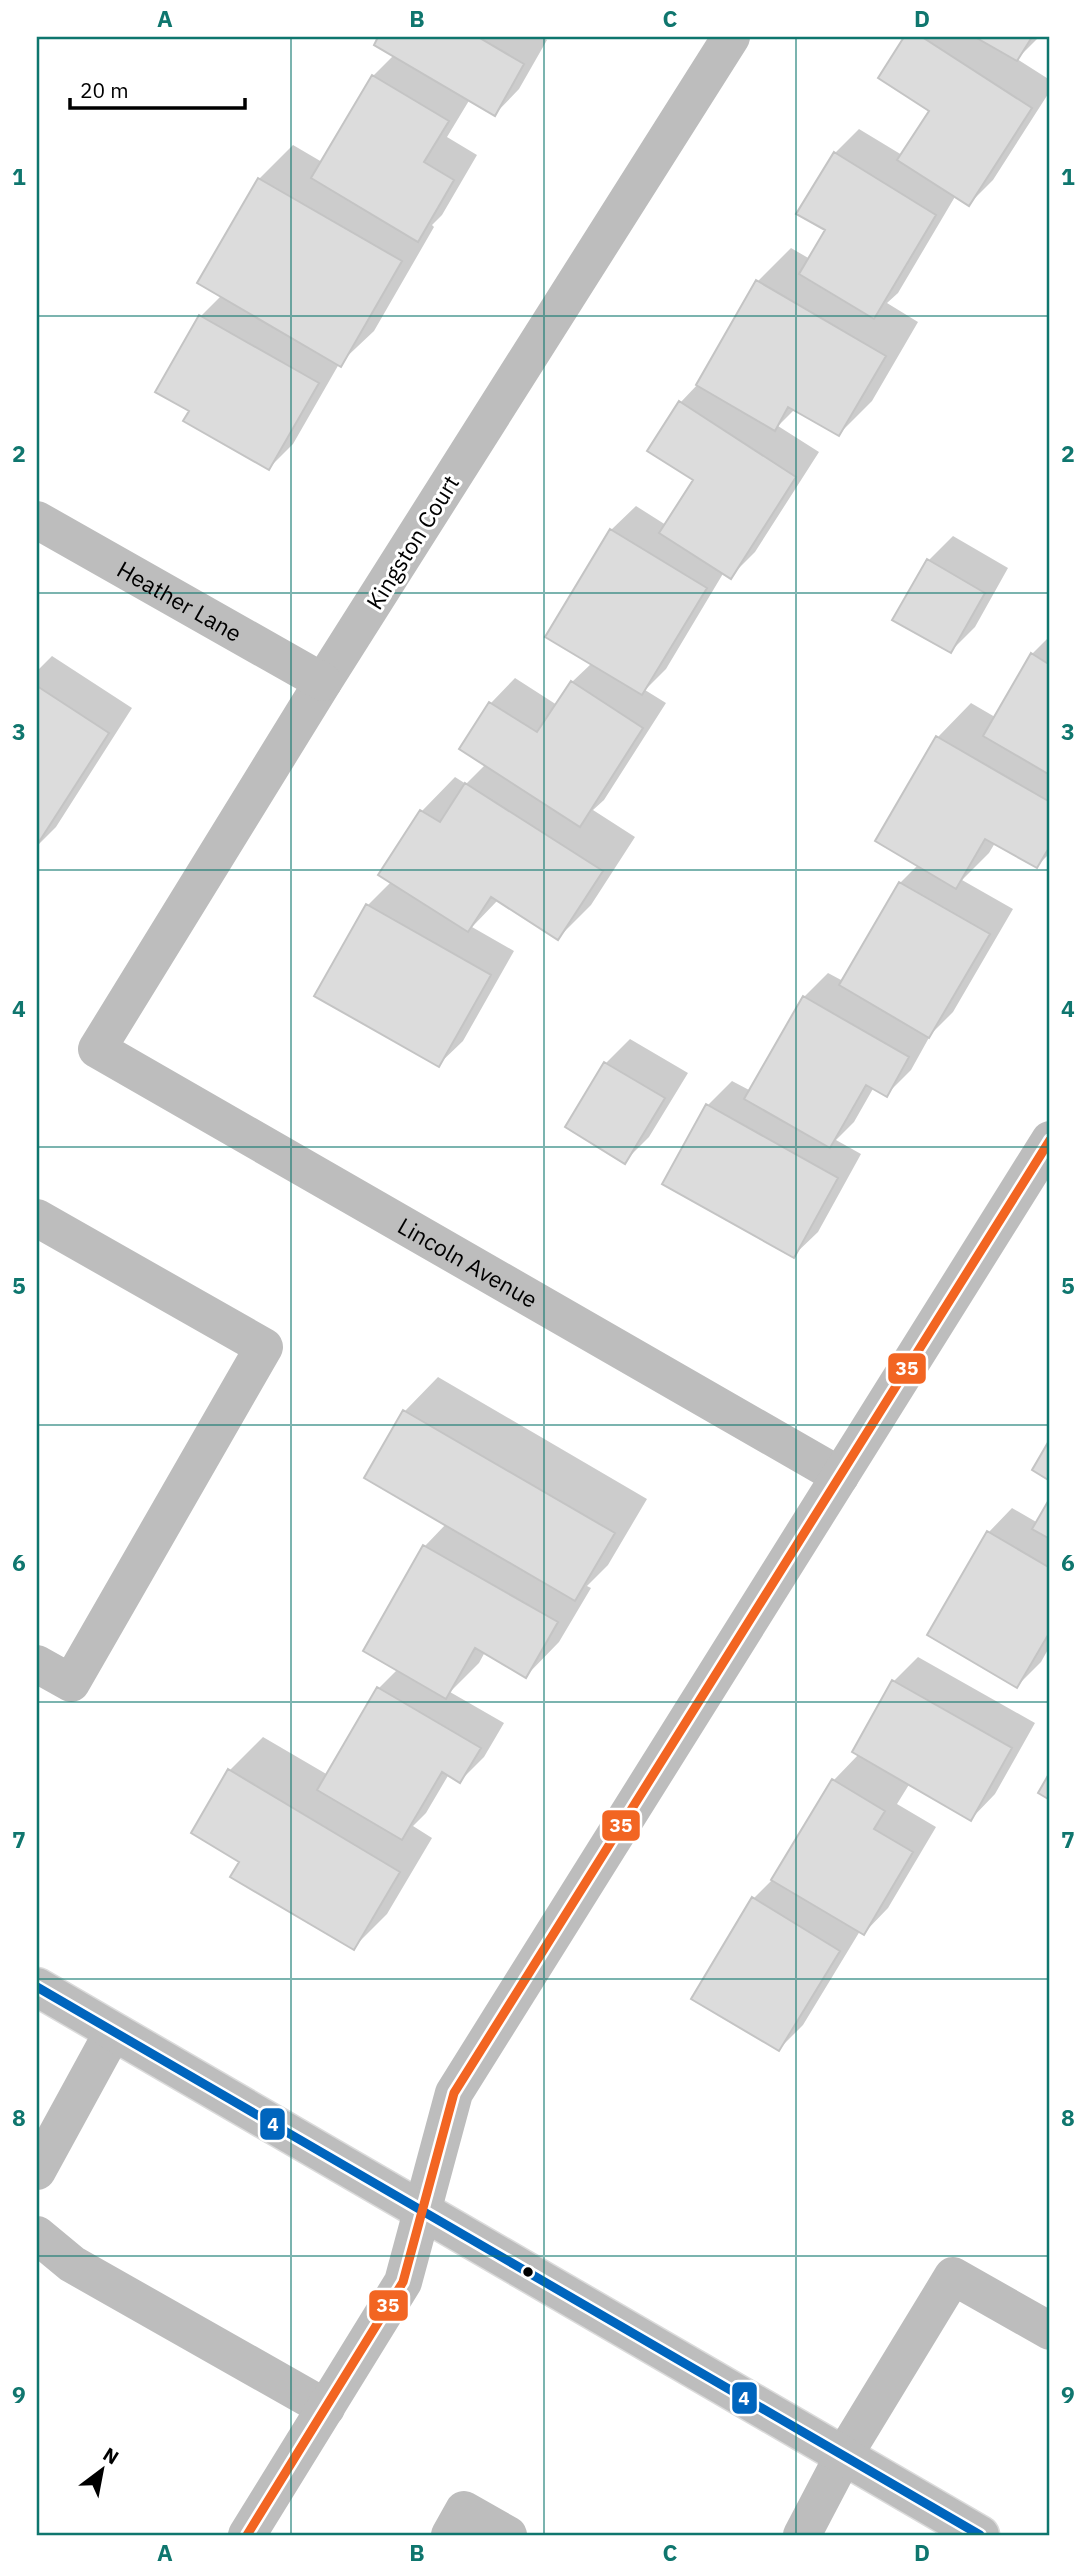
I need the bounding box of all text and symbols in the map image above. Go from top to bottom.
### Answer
text: A [157,3,173,33]
text: B [409,3,425,33]
text: C [663,3,678,33]
text: D [914,3,930,33]
scale bar [70,66,245,110]
text: 20 m [80,76,129,104]
text: 1 [12,161,26,191]
text: 1 [1061,161,1075,191]
text: 2 [12,438,26,468]
text: 2 [1061,438,1075,468]
street label: Kingston Court [359,469,465,615]
street label: Heather Lane [112,554,247,648]
text: 3 [12,716,26,746]
text: 3 [1061,716,1075,746]
text: 4 [12,993,26,1023]
text: 4 [1061,993,1075,1023]
street label: Lincoln Avenue [393,1210,543,1314]
text: 5 [12,1270,26,1300]
text: 5 [1061,1270,1075,1300]
line badge: 35 [887,1352,927,1385]
text: 35 [896,1356,918,1380]
text: 6 [12,1547,26,1577]
text: 6 [1061,1547,1075,1577]
line badge: 35 [601,1809,641,1842]
text: 35 [610,1813,632,1837]
text: 7 [12,1824,26,1854]
text: 7 [1061,1824,1075,1854]
text: 8 [12,2102,26,2132]
text: 8 [1061,2102,1075,2132]
line badge: 4 [259,2107,286,2141]
text: 4 [267,2112,279,2136]
unlabelled marker [521,2265,535,2279]
line badge: 35 [368,2289,409,2322]
text: 35 [377,2293,399,2317]
text: 9 [12,2379,26,2409]
text: 9 [1061,2379,1075,2409]
line badge: 4 [731,2381,758,2415]
text: 4 [738,2386,750,2410]
north arrow [66,2436,136,2506]
text: N [99,2442,123,2469]
text: A [157,2537,173,2567]
text: B [409,2537,425,2567]
text: C [663,2537,678,2567]
text: D [914,2537,930,2567]

